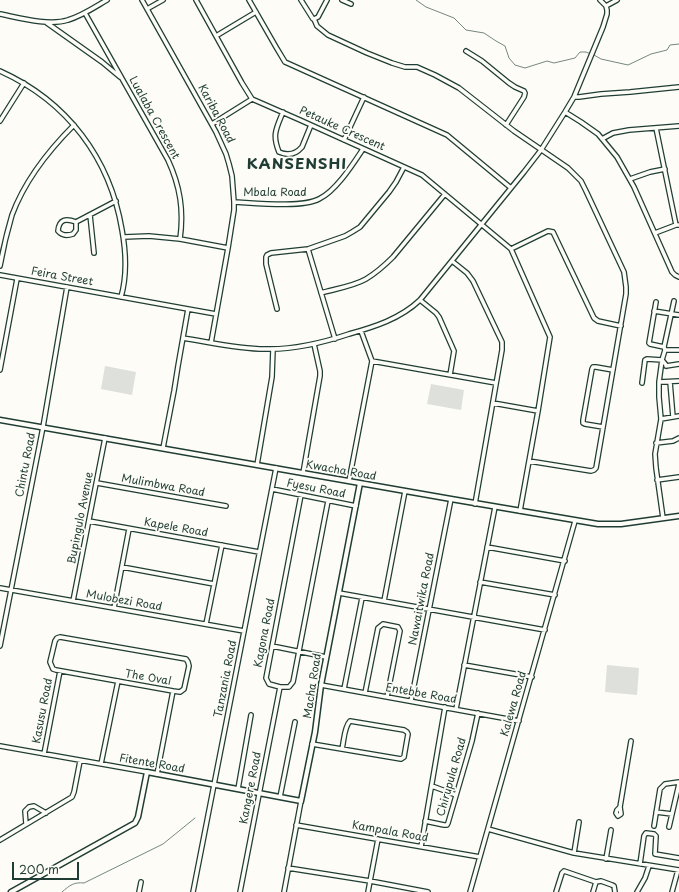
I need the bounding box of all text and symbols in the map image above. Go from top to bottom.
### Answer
street label: Lualaba Crescent [126,74,182,162]
street label: Kariba Road [195,82,237,146]
street label: Petauke Crescent [297,104,387,154]
district label: KANSENSHI [247,156,347,174]
street label: Mbala Road [243,186,307,200]
street label: Feira Street [30,265,94,289]
street label: Chintu Road [13,432,39,498]
street label: Kwacha Road [305,458,377,484]
street label: Bupingulo Avenue [66,471,96,565]
street label: Mulimbwa Road [120,472,206,500]
street label: Fyesu Road [285,477,347,501]
street label: Kapele Road [143,516,209,540]
street label: Nawaitwika Road [407,552,437,646]
street label: Mulobezi Road [85,588,163,614]
street label: Kagona Road [252,597,278,669]
street label: Tanzania Road [212,639,240,719]
street label: Macha Road [301,652,325,720]
street label: The Oval [124,667,172,689]
street label: Kalewa Road [498,670,530,738]
street label: Kasusu Road [30,677,56,745]
street label: Entebbe Road [384,681,458,707]
street label: Chirupula Road [434,736,470,818]
street label: Kangere Road [238,751,264,825]
street label: Fitente Road [118,752,186,776]
street label: Kampala Road [351,819,429,845]
scale bar [14,854,81,880]
text: 200 m [19,860,59,878]

